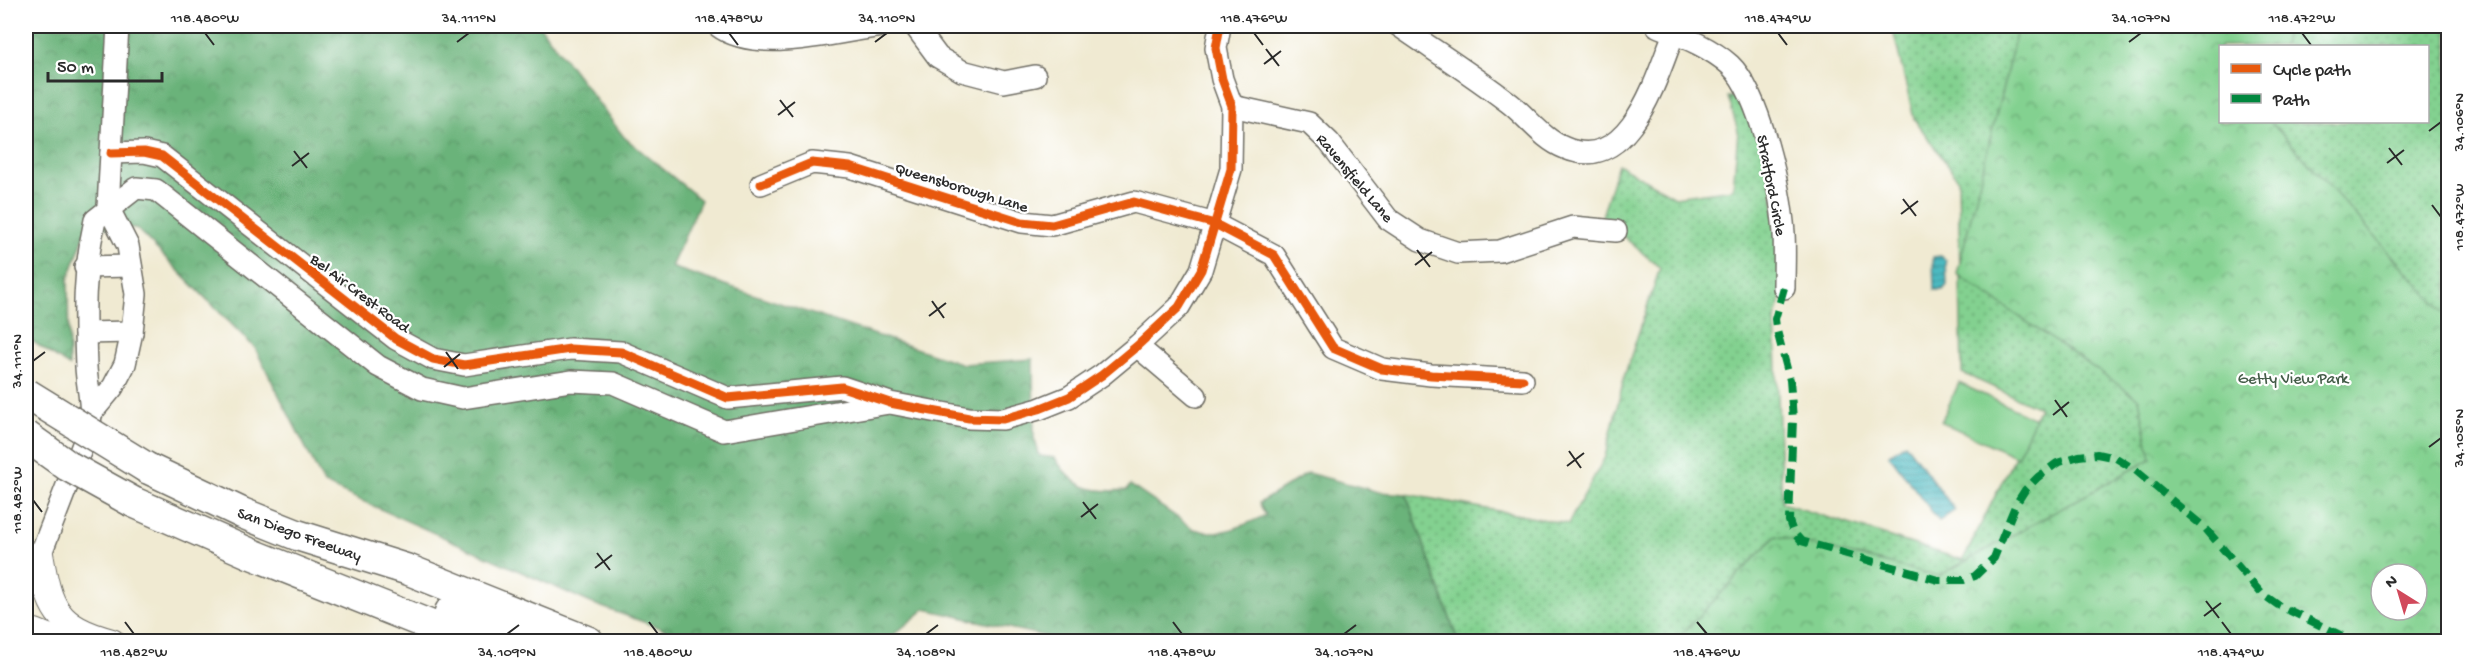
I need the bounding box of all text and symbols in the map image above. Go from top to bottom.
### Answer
text: 118.480°W [170,10,239,28]
text: 34.111°N [441,10,496,28]
text: 118.478°W [694,10,763,28]
text: 34.110°N [858,10,916,28]
text: 118.476°W [1219,10,1288,28]
text: 118.474°W [1744,10,1812,28]
text: 34.107°N [2111,10,2170,28]
text: 118.472°W [2268,10,2336,28]
scale bar [48,45,162,83]
legend [2219,45,2429,123]
text: 50 m [57,58,94,79]
text: Cycle path [2273,61,2351,82]
text: Path [2272,91,2310,112]
text: 34.106°N [2451,93,2469,152]
street label: Ravensfield Lane [1311,131,1396,228]
street label: Stratford Circle [1750,134,1789,238]
street label: Queensborough Lane [892,160,1031,219]
text: 118.472°W [2451,183,2469,251]
street label: Bel Air Crest Road [305,251,414,339]
text: 34.111°N [9,334,27,389]
park label: Getty View Park [2238,371,2350,390]
text: 34.105°N [2451,408,2469,468]
text: 118.482°W [9,466,27,535]
street label: San Diego Freeway [234,505,364,568]
north arrow [2369,562,2429,622]
text: N [2382,572,2402,594]
text: 118.482°W [99,644,168,662]
text: 34.109°N [477,644,536,662]
text: 118.480°W [623,644,692,662]
text: 34.108°N [896,644,956,662]
text: 118.478°W [1147,644,1216,662]
text: 34.107°N [1314,644,1373,662]
text: 118.476°W [1672,644,1741,662]
text: 118.474°W [2197,644,2265,662]

